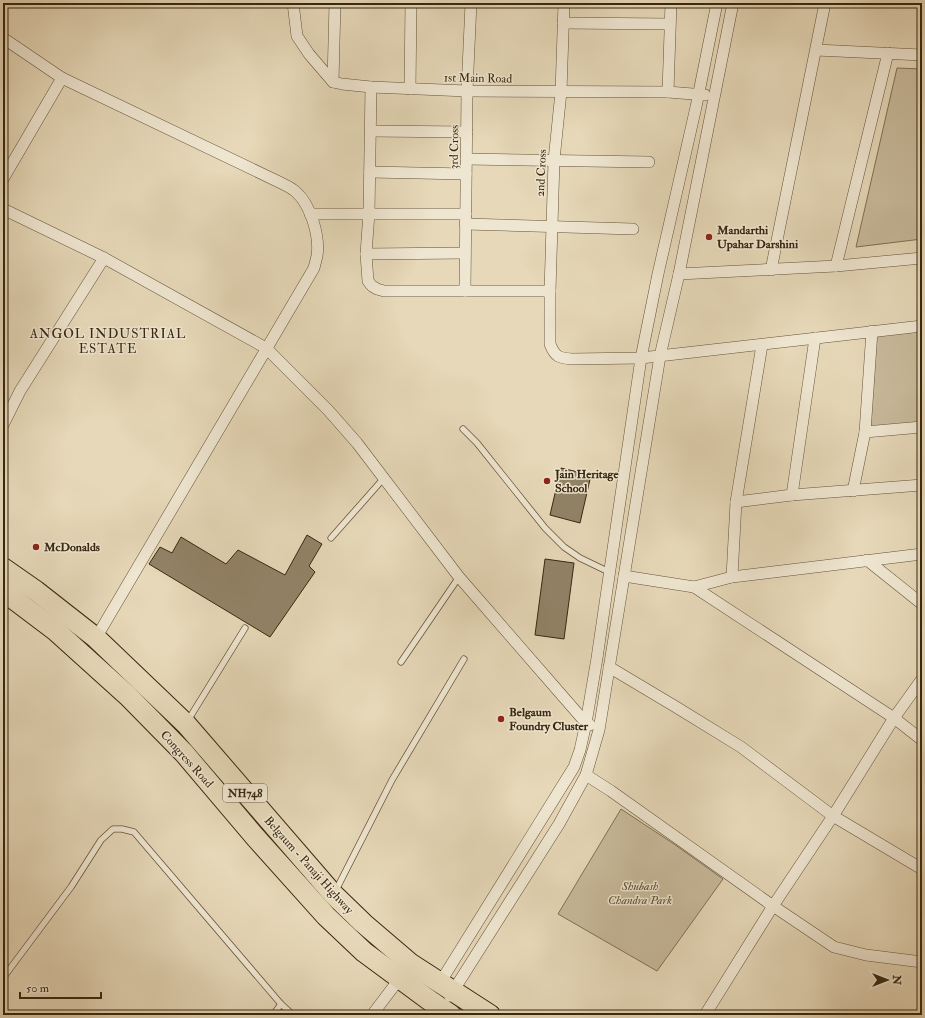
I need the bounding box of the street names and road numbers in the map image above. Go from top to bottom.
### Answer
street label: 1st Main Road [444,70,512,87]
street label: 3rd Cross [447,125,462,169]
street label: 2nd Cross [533,149,550,197]
street label: Congress Road [157,728,216,791]
road number: NH748 [223,784,267,802]
street label: Belgaum - Panaji Highway [261,813,357,918]

